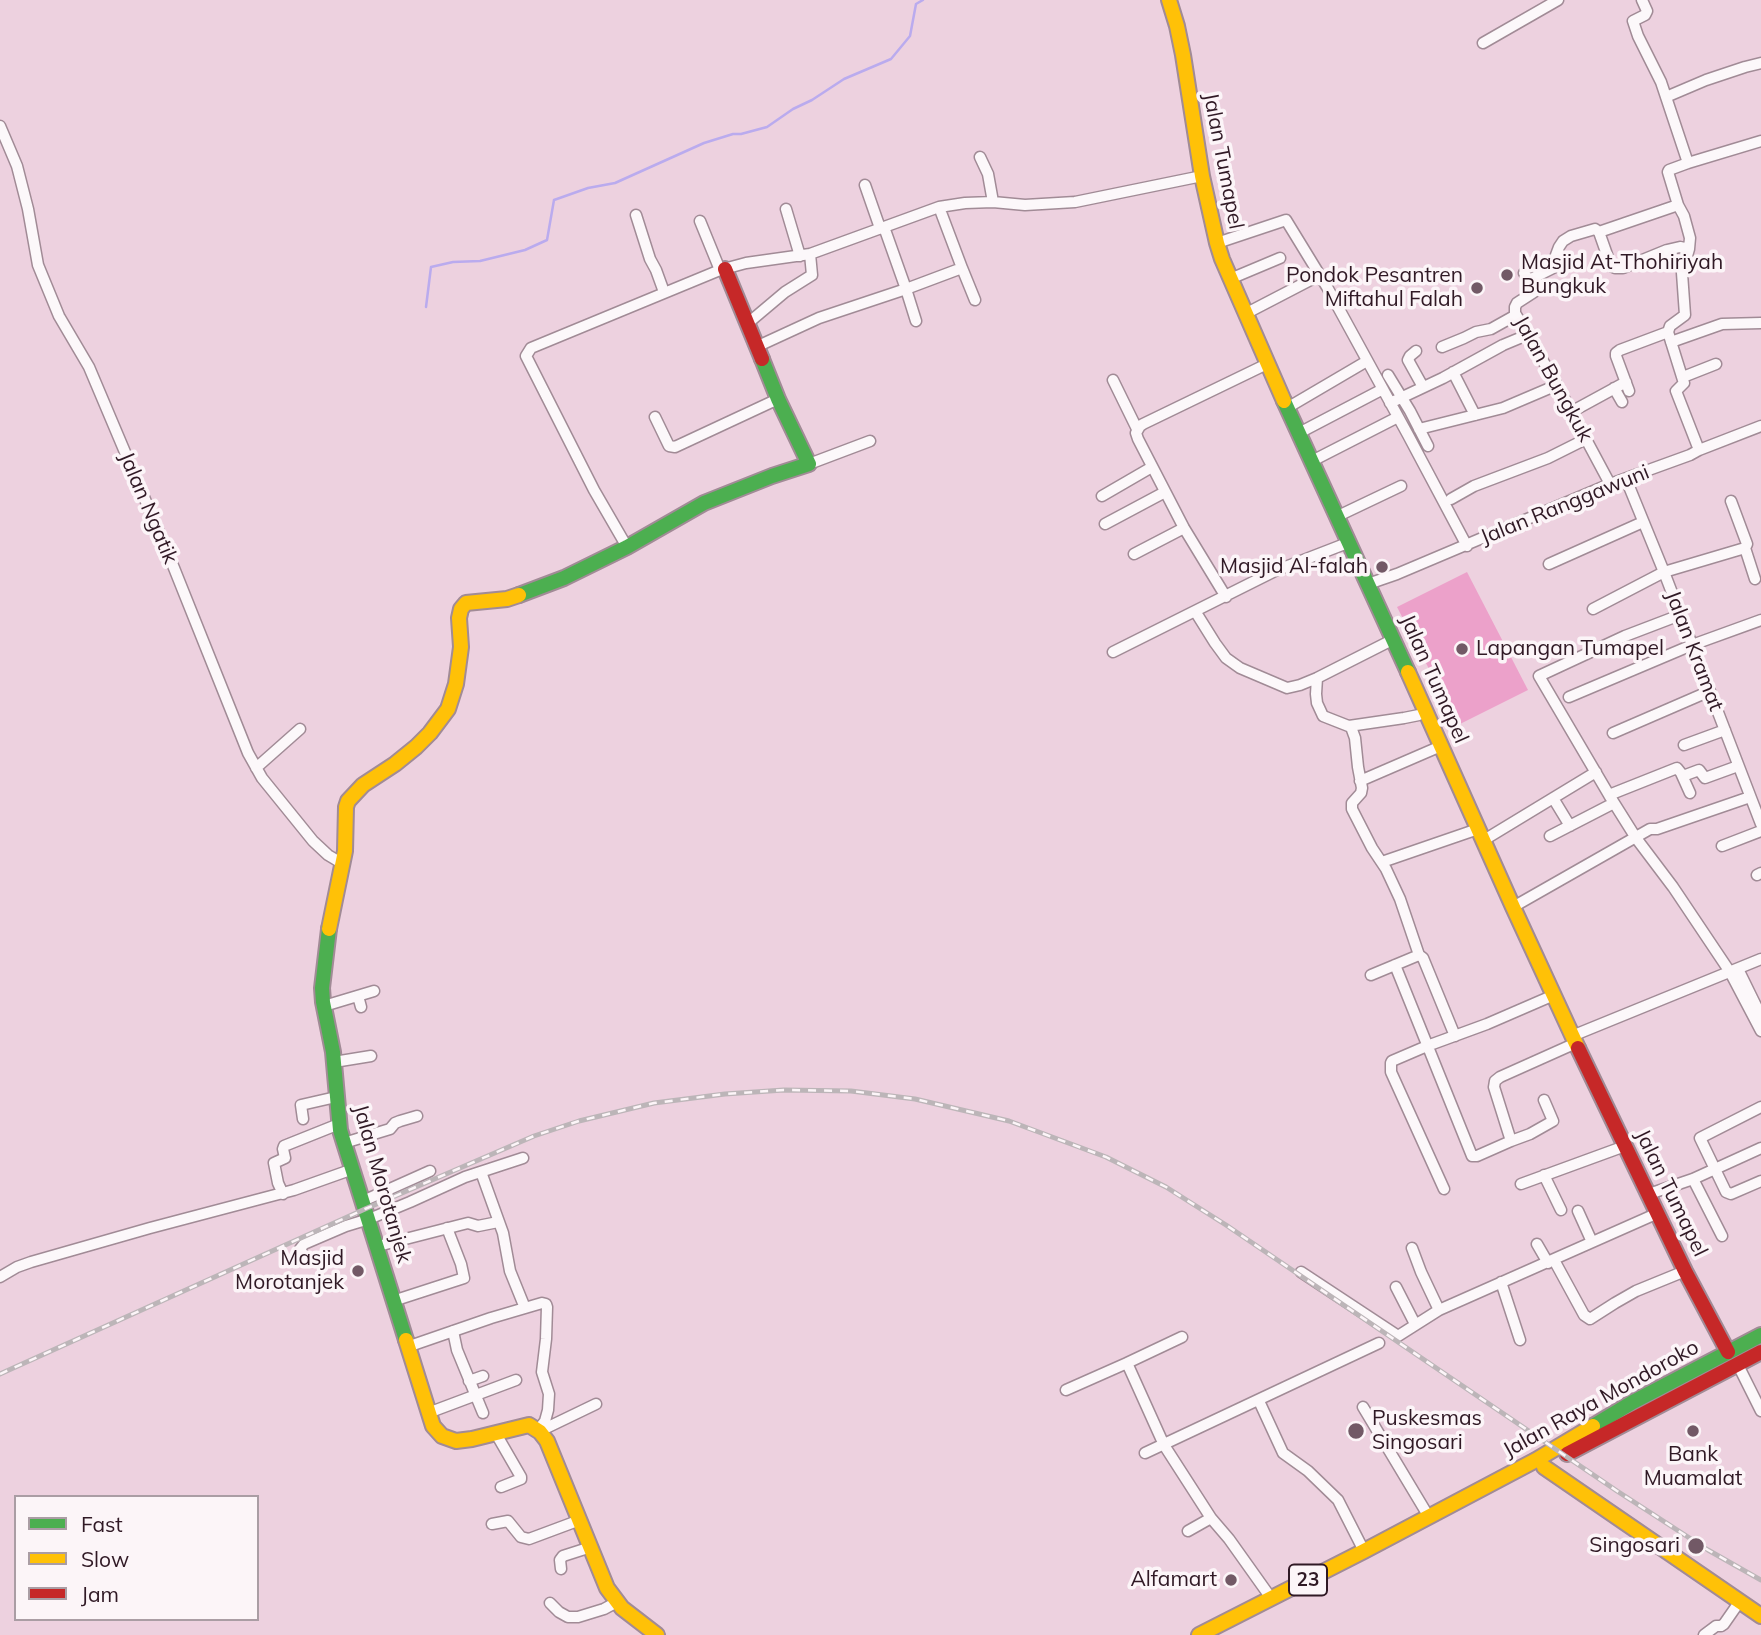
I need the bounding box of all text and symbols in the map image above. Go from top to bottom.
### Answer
street label: Jalan Tumapel [1197,91,1249,231]
place label: Masjid At-Thohiriyah Bungkuk [1521,250,1723,300]
place label: Pondok Pesantren Miftahul Falah [1286,263,1463,313]
marker: Masjid At-Thohiriyah Bungkuk [1499,267,1515,283]
marker: Pondok Pesantren Miftahul Falah [1469,280,1485,296]
street label: Jalan Bungkuk [1508,312,1598,446]
street label: Jalan Ngatik [113,448,183,568]
street label: Jalan Ranggawuni [1477,460,1653,550]
place label: Masjid Al-falah [1220,554,1368,580]
marker: Masjid Al-falah [1374,559,1390,575]
street label: Jalan Kramat [1660,587,1728,715]
street label: Jalan Tumapel [1394,611,1474,747]
place label: Lapangan Tumapel [1476,636,1664,662]
marker: Lapangan Tumapel [1454,641,1470,657]
street label: Jalan Morotanjek [347,1102,417,1266]
street label: Jalan Tumapel [1629,1125,1713,1261]
place label: Masjid Morotanjek [235,1246,344,1296]
marker: Masjid Morotanjek [350,1263,366,1279]
street label: Jalan Raya Mondoroko [1499,1335,1703,1463]
place label: Puskesmas Singosari [1372,1406,1482,1456]
marker: Puskesmas Singosari [1346,1421,1366,1441]
marker: Bank Muamalat [1685,1423,1701,1439]
place label: Bank Muamalat [1644,1442,1742,1492]
legend [14,1495,259,1621]
text: Fast [81,1511,123,1537]
place label: Singosari [1589,1533,1680,1559]
marker: Singosari [1686,1536,1706,1556]
text: Slow [81,1546,129,1572]
road number: 23 [1289,1564,1327,1596]
place label: Alfamart [1130,1567,1217,1593]
marker: Alfamart [1223,1572,1239,1588]
text: Jam [81,1581,119,1607]

